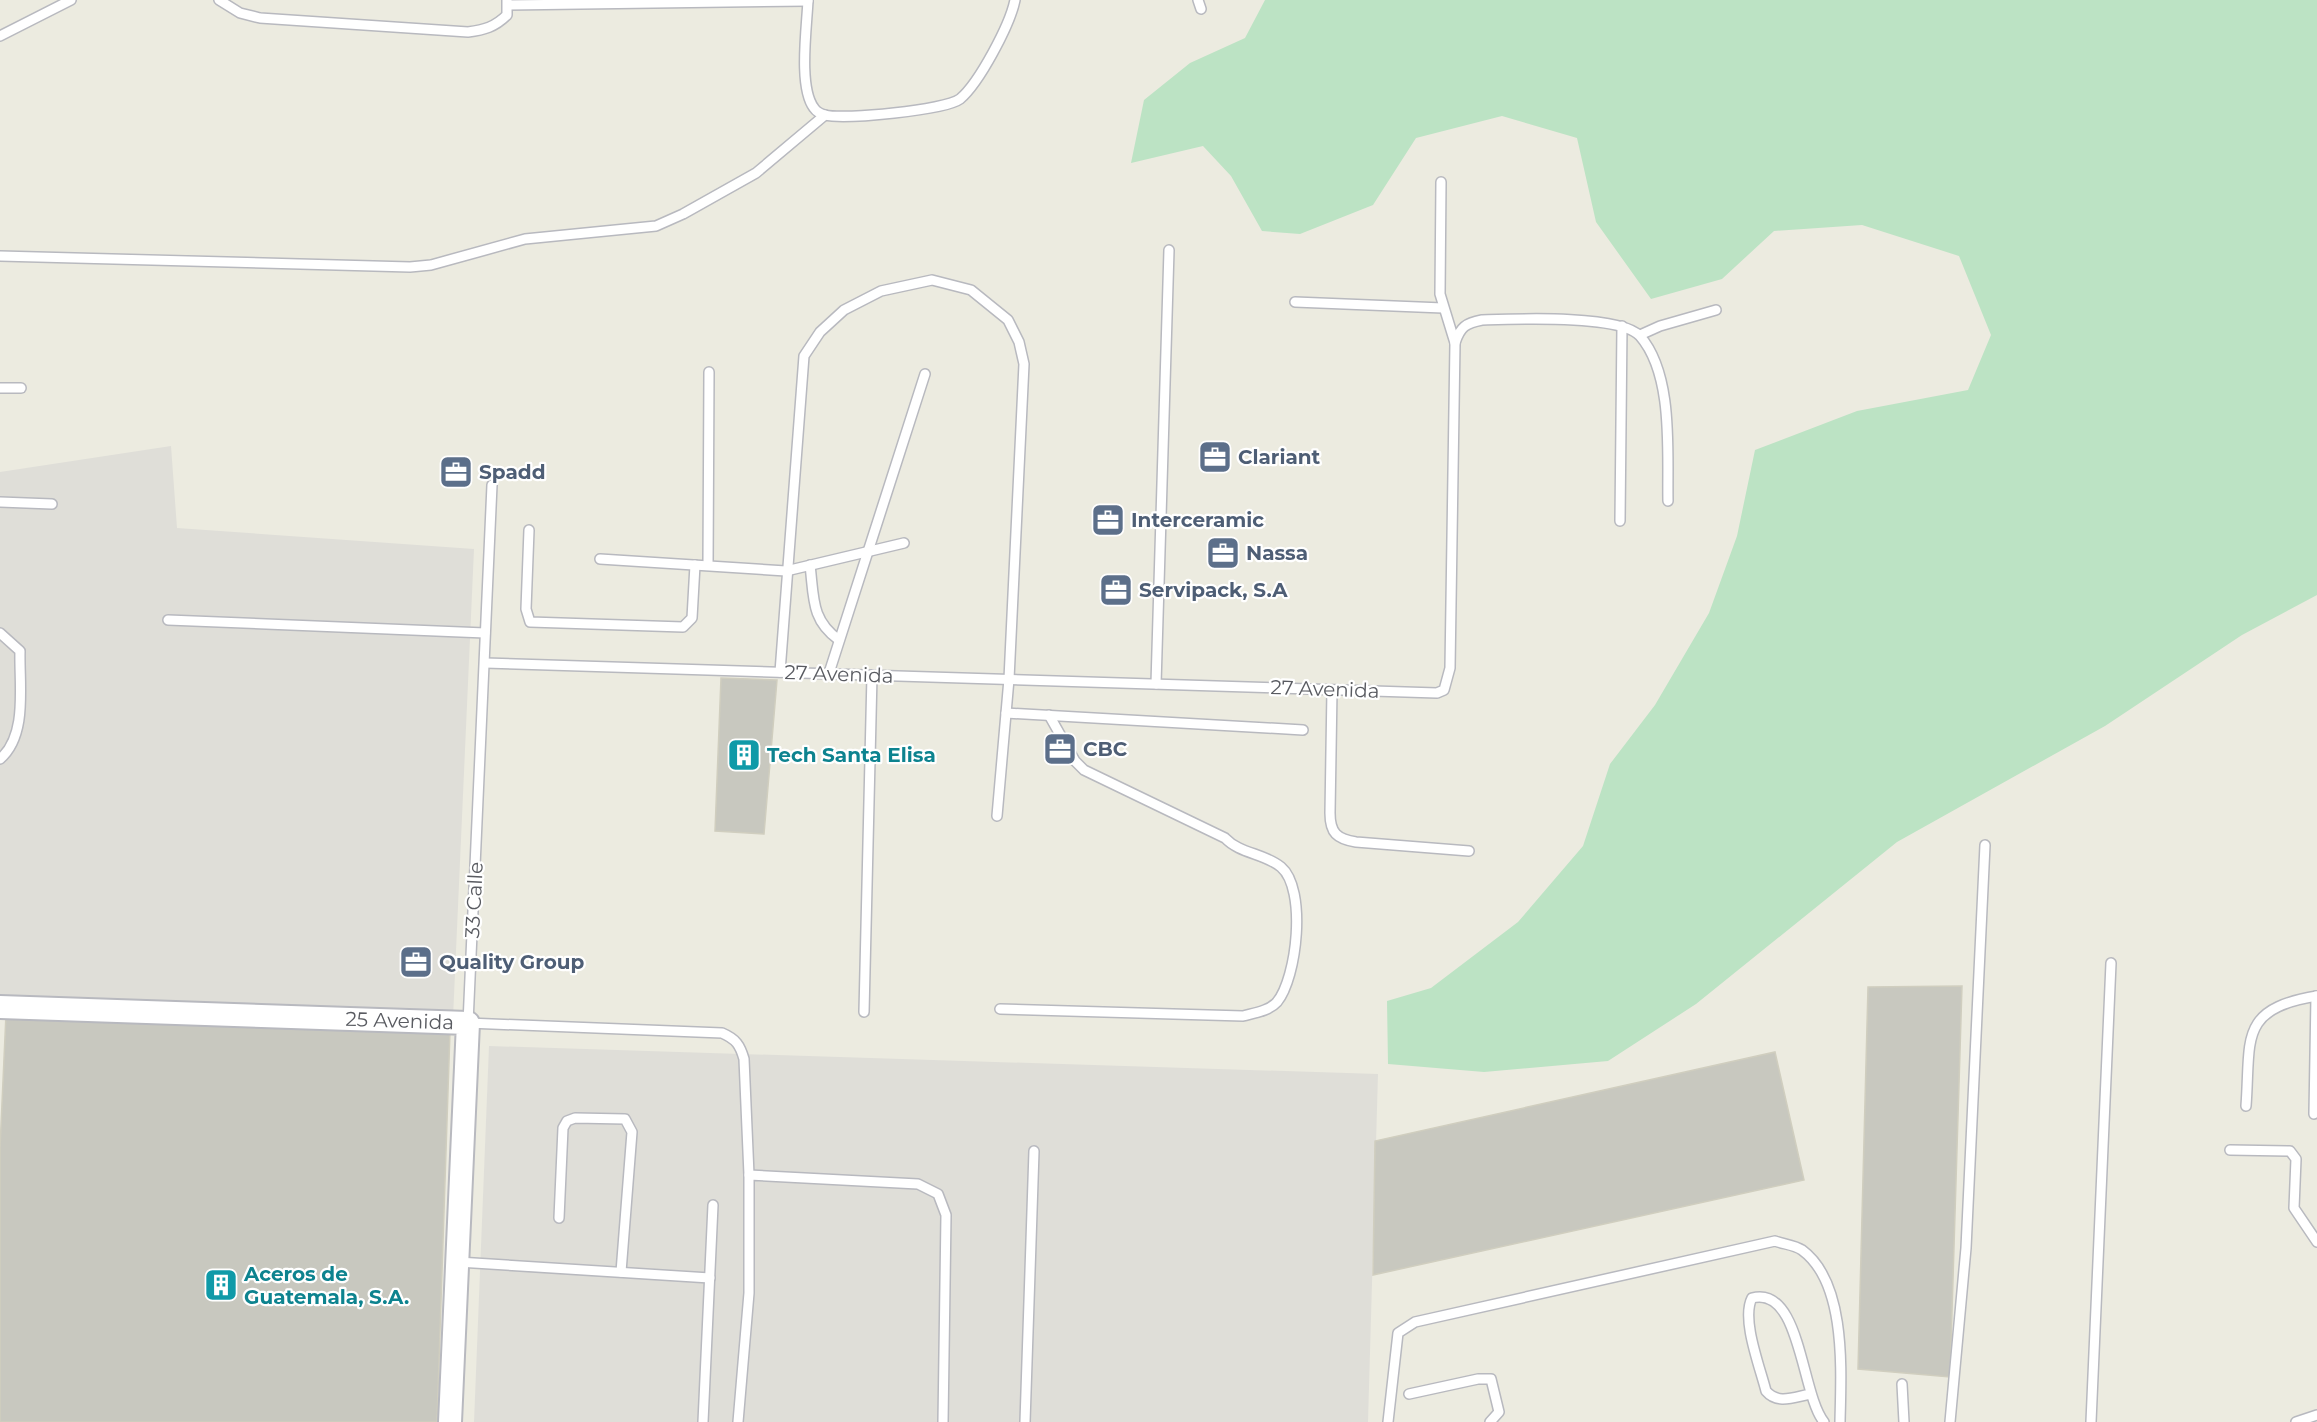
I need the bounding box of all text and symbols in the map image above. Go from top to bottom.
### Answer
office icon: Clariant [1197,439,1233,475]
place label: Clariant [1238,445,1321,469]
office icon: Spadd [438,454,474,490]
place label: Spadd [479,460,545,484]
office icon: Interceramic [1090,502,1126,538]
place label: Interceramic [1131,508,1264,532]
office icon: Nassa [1205,535,1241,571]
place label: Nassa [1246,541,1308,565]
office icon: Servipack, S.A [1098,572,1134,608]
place label: Servipack, S.A [1139,578,1288,602]
street label: 27 Avenida [784,660,894,688]
street label: 27 Avenida [1270,675,1380,703]
office icon: CBC [1042,731,1078,767]
building icon: Tech Santa Elisa [726,737,762,773]
place label: CBC [1083,737,1128,761]
place label: Tech Santa Elisa [767,743,936,767]
street label: 33 Calle [460,861,488,939]
office icon: Quality Group [398,944,434,980]
place label: Quality Group [439,950,585,974]
street label: 25 Avenida [345,1007,455,1035]
place label: Aceros de Guatemala, S.A. [243,1262,409,1309]
building icon: Aceros de Guatemala, S.A. [203,1267,239,1303]

